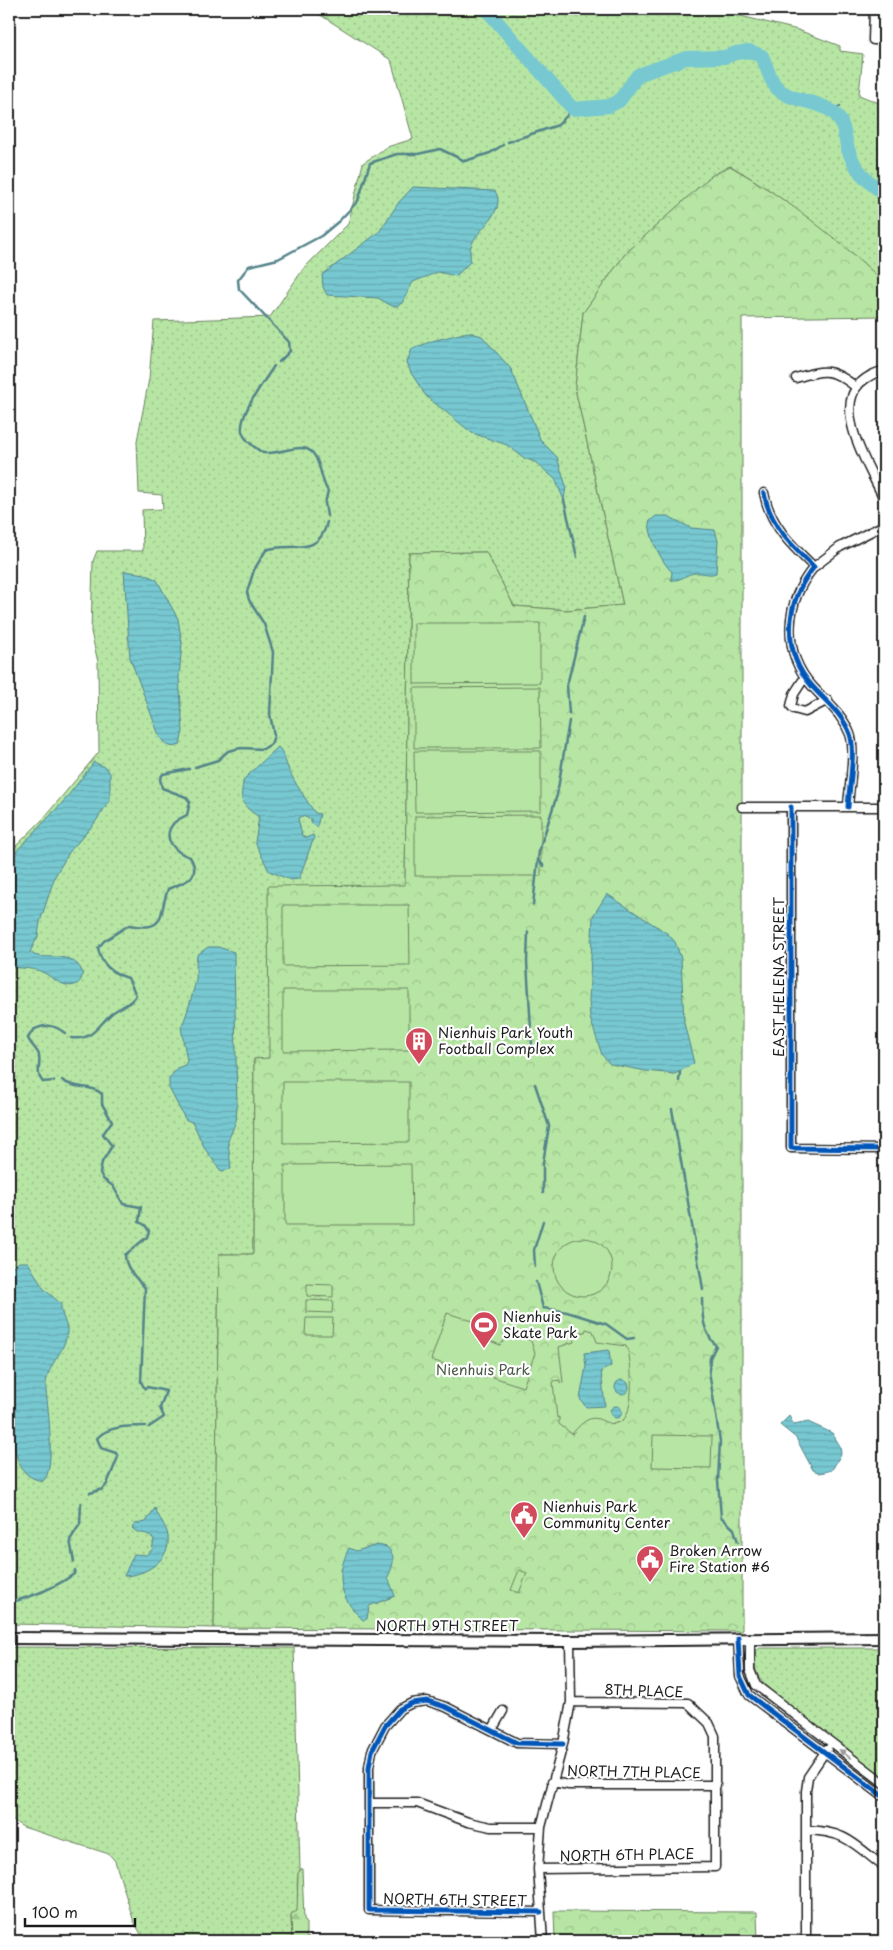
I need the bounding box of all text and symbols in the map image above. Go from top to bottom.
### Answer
street label: EAST HELENA STREET [768,896,789,1057]
place label: Nienhuis Park Youth Football Complex [438,1022,573,1059]
building icon: Nienhuis Park Youth Football Complex [404,1026,434,1065]
place label: Nienhuis Skate Park [503,1306,578,1343]
sports icon: Nienhuis Skate Park [469,1310,499,1349]
park label: Nienhuis Park [436,1359,530,1380]
place label: Nienhuis Park Community Center [543,1496,671,1533]
public building icon: Nienhuis Park Community Center [509,1500,539,1539]
place label: Broken Arrow Fire Station #6 [669,1540,770,1577]
public building icon: Broken Arrow Fire Station #6 [635,1544,665,1583]
street label: NORTH 9TH STREET [376,1615,519,1636]
street label: 8TH PLACE [604,1679,684,1702]
one-way arrow [838,1749,852,1759]
street label: NORTH 7TH PLACE [567,1760,701,1783]
street label: NORTH 6TH PLACE [559,1843,695,1866]
street label: NORTH 6TH STREET [383,1888,527,1911]
scale bar [25,1895,135,1927]
text: 100 m [32,1900,78,1923]

